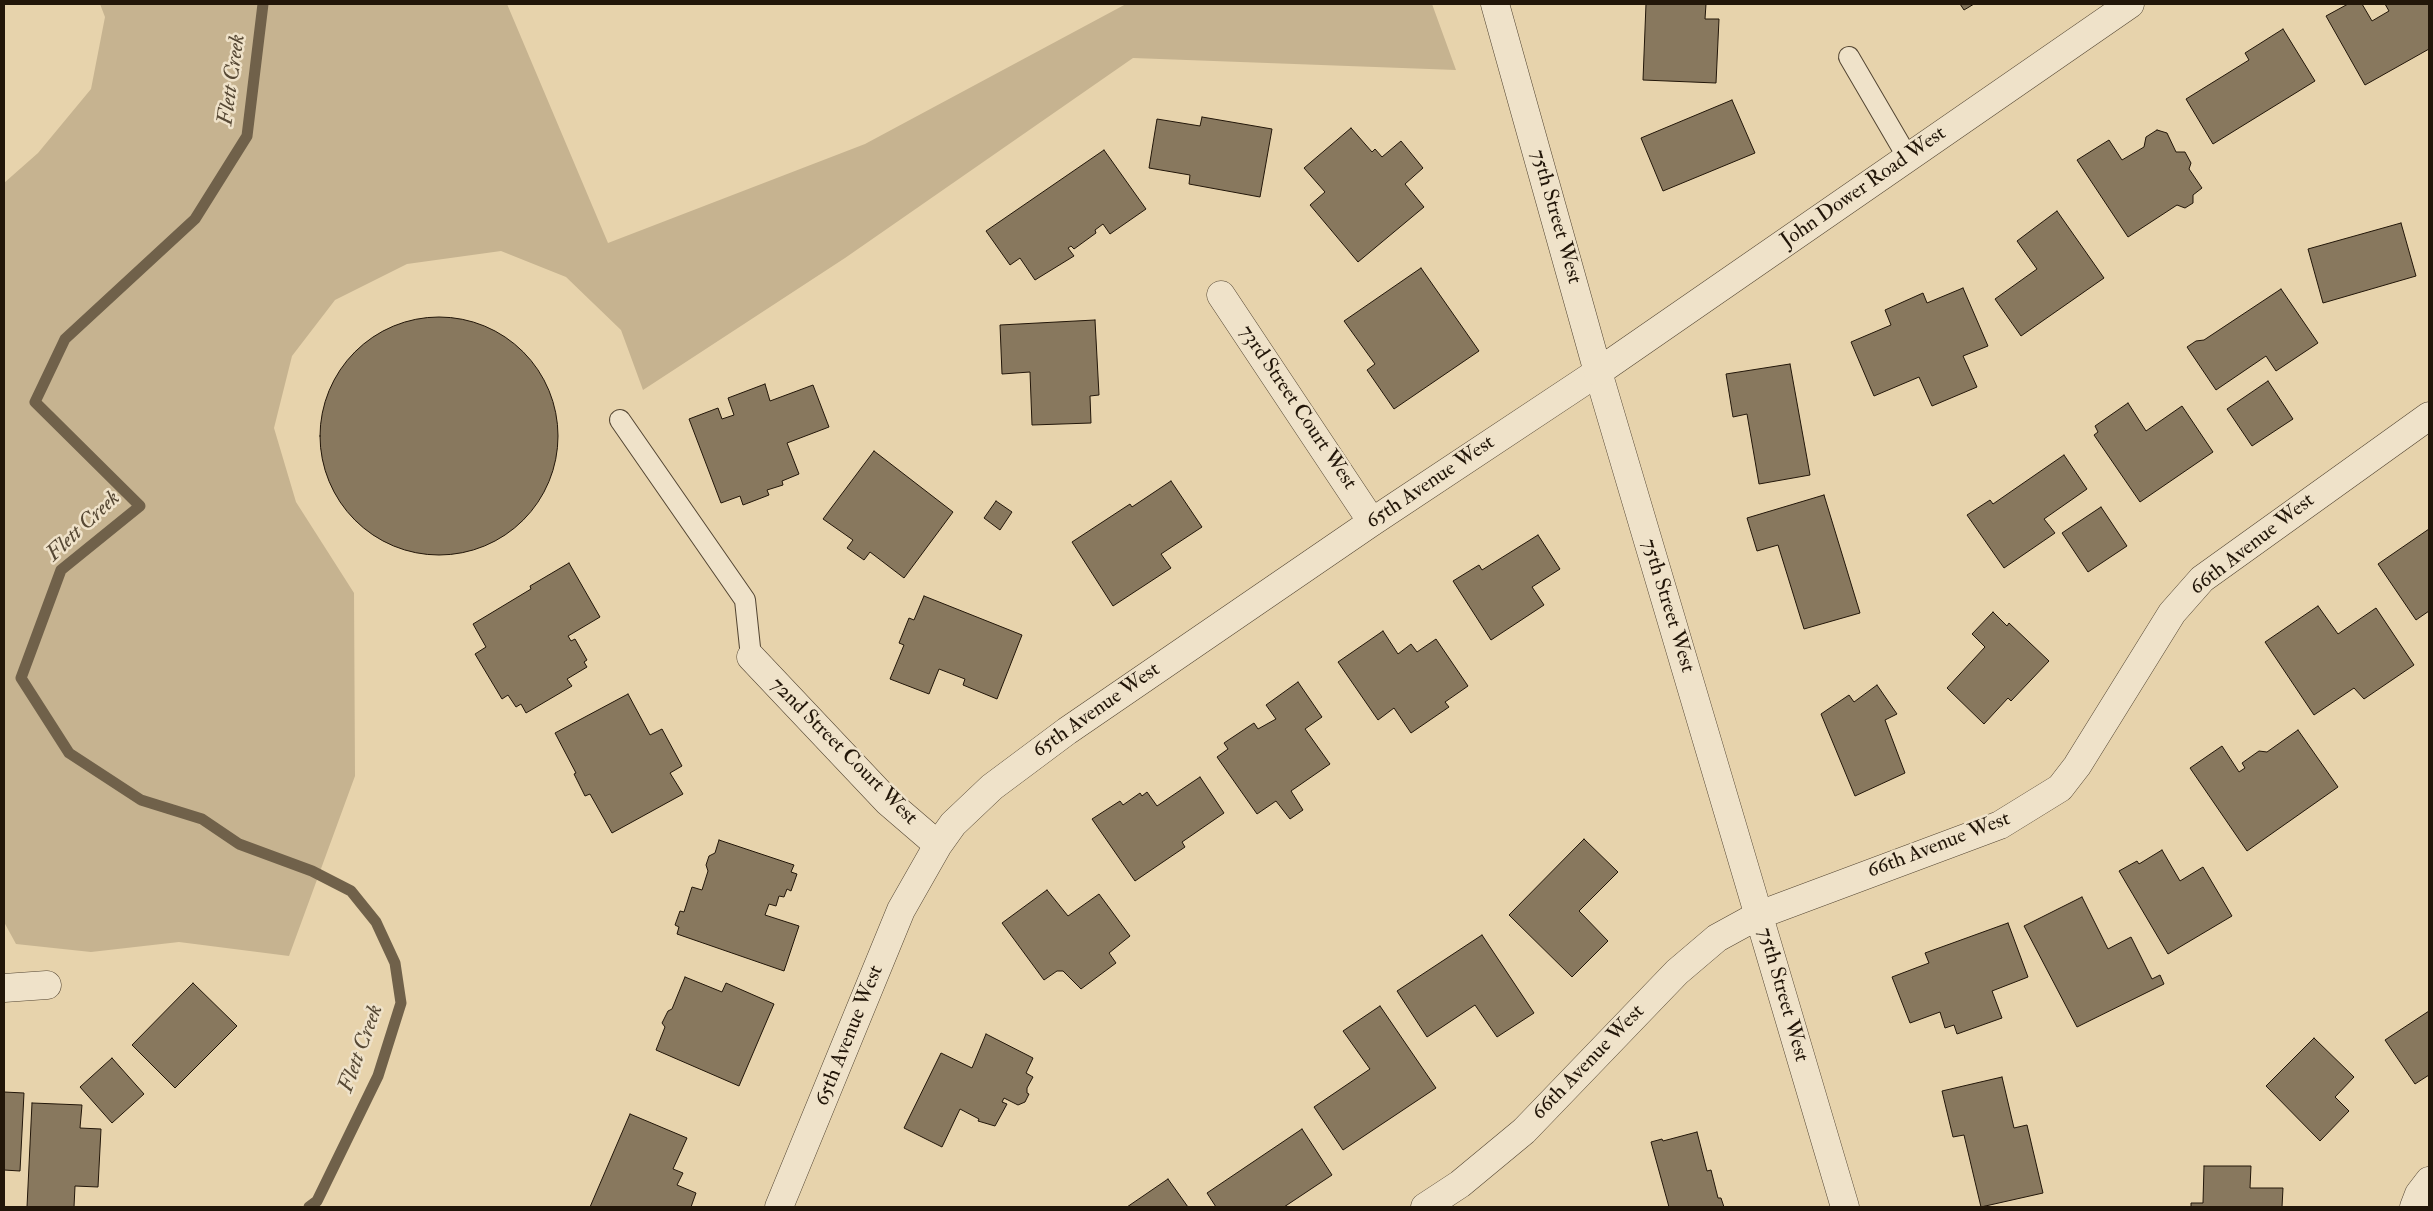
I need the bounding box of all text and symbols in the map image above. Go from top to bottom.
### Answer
water label: Flett Creek [214,33,252,127]
street label: John Dower Road West [1777,122,1951,254]
street label: 75th Street West [1524,147,1586,287]
street label: 73rd Street Court West [1233,321,1361,495]
street label: 65th Avenue West [1362,431,1500,535]
water label: Flett Creek [42,486,126,568]
street label: 66th Avenue West [2186,489,2320,601]
street label: 75th Street West [1635,536,1699,676]
street label: 65th Avenue West [1029,658,1165,764]
street label: 72nd Street Court West [764,673,922,831]
street label: 66th Avenue West [1864,807,2014,885]
street label: 75th Street West [1751,925,1813,1065]
street label: 65th Avenue West [810,962,890,1110]
street label: 66th Avenue West [1528,1000,1650,1126]
water label: Flett Creek [334,1001,390,1097]

